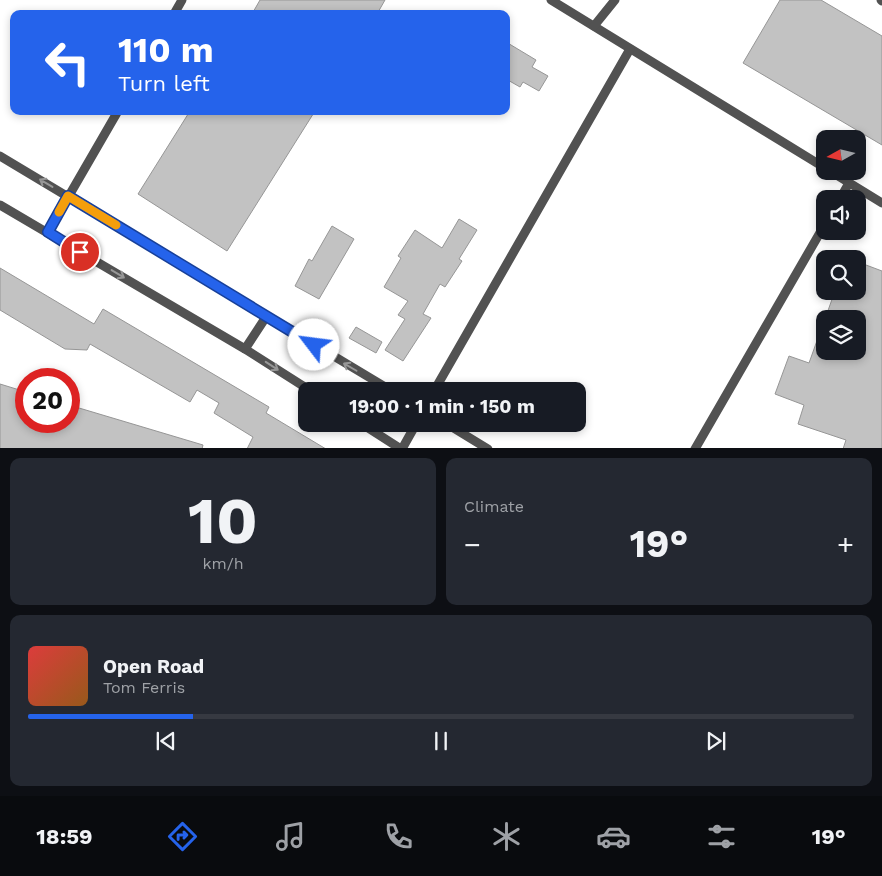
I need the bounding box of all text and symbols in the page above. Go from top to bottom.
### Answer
text: 110 m [118,29,214,71]
icon: left [35,30,100,95]
text: Turn left [118,71,210,96]
north arrow [816,130,866,180]
map controls [816,130,866,360]
one-way arrow [40,178,54,188]
button: sound [816,190,866,240]
pin [59,231,101,273]
icon: arrive [66,238,94,266]
button: search [816,250,866,300]
one-way arrow [110,269,124,279]
button: layers [816,310,866,360]
position arrow [287,318,339,370]
one-way arrow [265,361,279,372]
one-way arrow [344,361,358,371]
speed limit sign: 20 [15,368,80,433]
text: 19:00 · 1 min · 150 m [349,395,535,418]
text: 10 [188,483,258,559]
text: Climate [464,497,524,516]
text: 19° [630,522,688,566]
text: − [464,528,481,561]
text: + [837,528,854,561]
text: km/h [202,554,244,573]
text: Open Road [103,655,204,678]
text: Tom Ferris [103,678,185,697]
icon: previous [152,727,180,755]
icon: pause [427,727,455,755]
icon: next [702,727,730,755]
icon: directions [165,819,200,854]
icon: music [273,819,308,854]
icon: phone [381,819,416,854]
icon: climate [489,819,524,854]
icon: car [596,819,631,854]
icon: filters [704,819,739,854]
text: 18:59 [36,824,93,849]
text: 19° [812,824,846,849]

